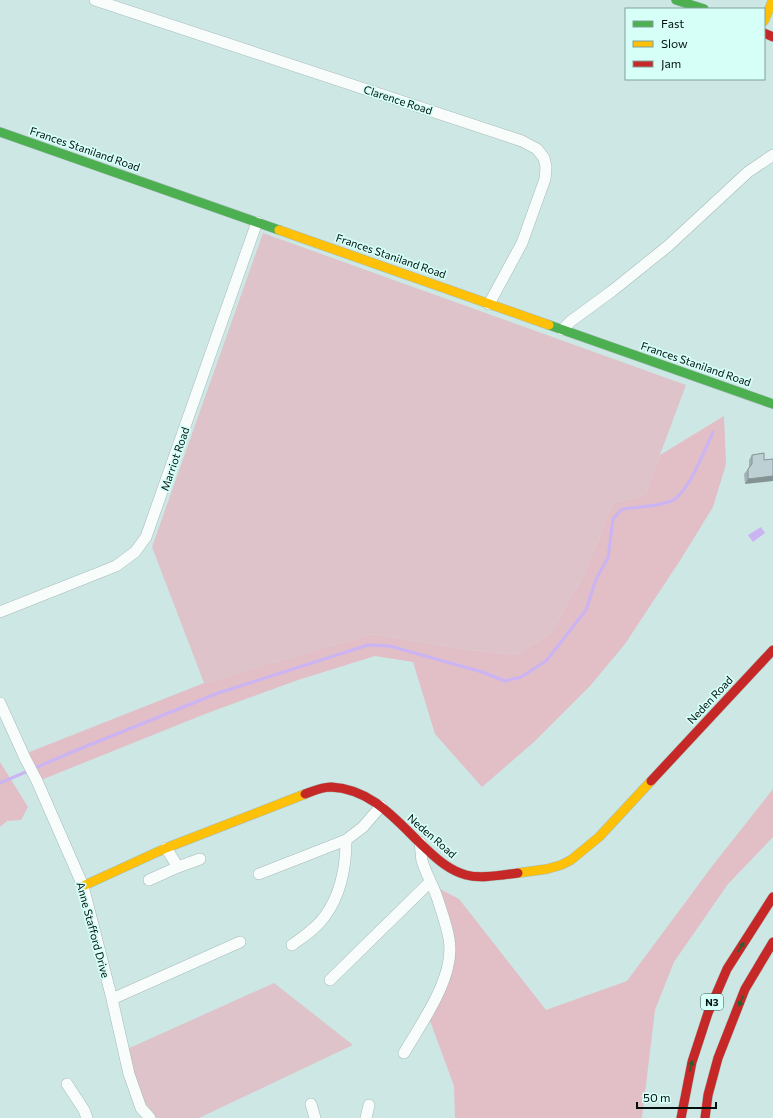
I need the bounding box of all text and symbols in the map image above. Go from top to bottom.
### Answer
legend [625,8,765,80]
text: Fast [661,16,684,30]
text: Slow [661,36,688,50]
text: Jam [661,56,681,71]
street label: Clarence Road [362,82,434,117]
street label: Frances Staniland Road [28,124,142,173]
street label: Frances Staniland Road [334,231,448,280]
street label: Frances Staniland Road [639,339,753,388]
street label: Marriot Road [158,425,192,492]
street label: Neden Road [684,673,735,726]
street label: Neden Road [405,811,459,860]
street label: Anne Stafford Drive [74,881,113,979]
one-way arrow [737,941,744,952]
road number: N3 [701,994,723,1010]
one-way arrow [738,995,744,1006]
one-way arrow [688,1060,694,1072]
scale bar [637,1084,716,1110]
text: 50 m [643,1090,671,1104]

